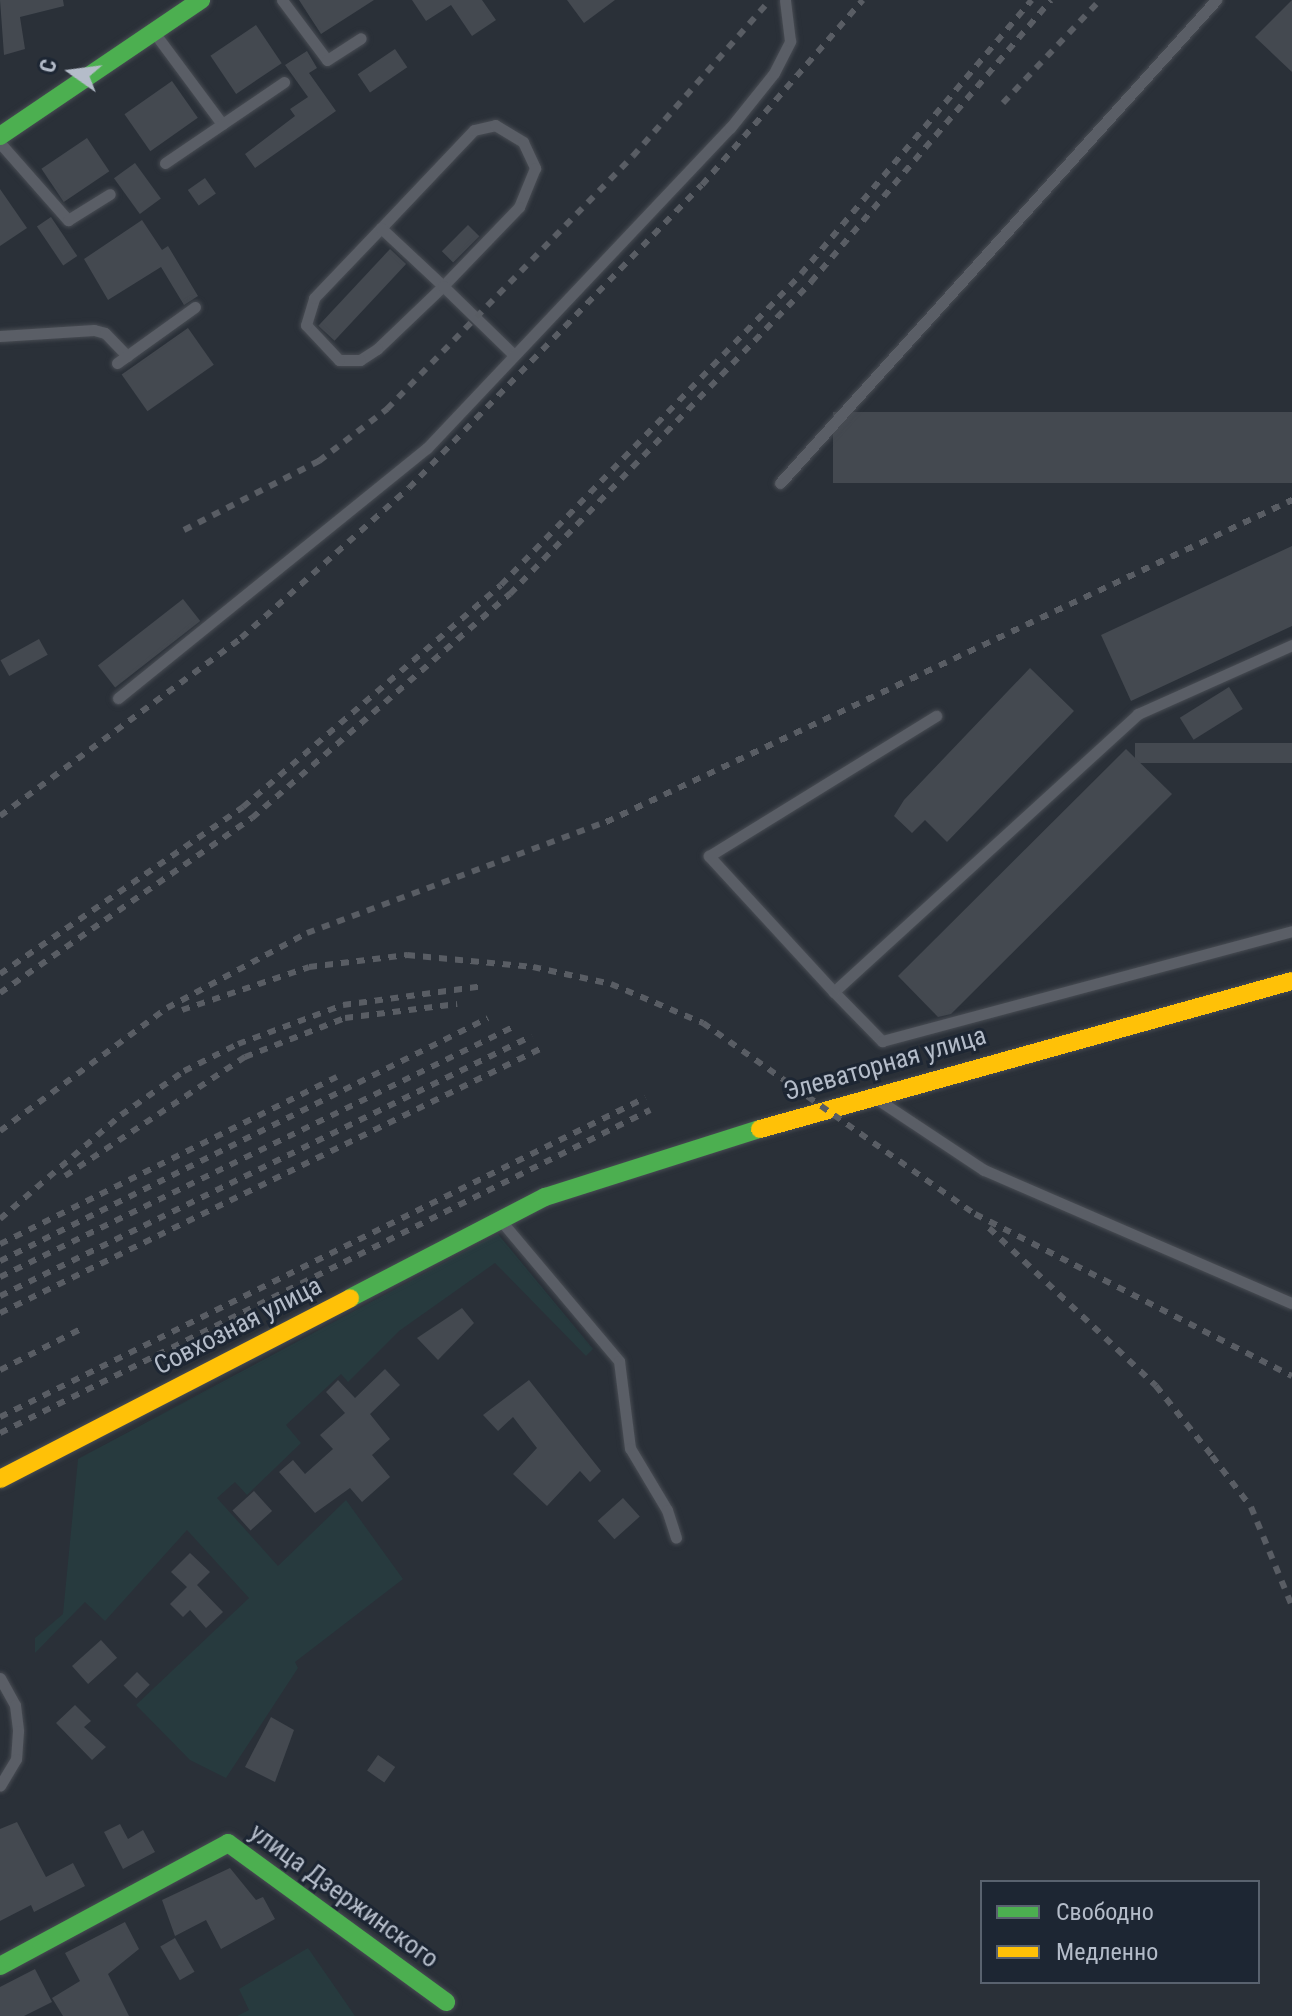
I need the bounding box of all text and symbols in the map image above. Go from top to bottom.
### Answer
north arrow [32,32,112,112]
text: С [35,57,62,75]
street label: Элеваторная улица [780,1020,990,1108]
street label: Совхозная улица [149,1270,327,1382]
street label: улица Дзержинского [243,1817,445,1975]
legend [980,1880,1260,1984]
text: Свободно [1056,1898,1154,1926]
text: Медленно [1056,1938,1158,1966]

